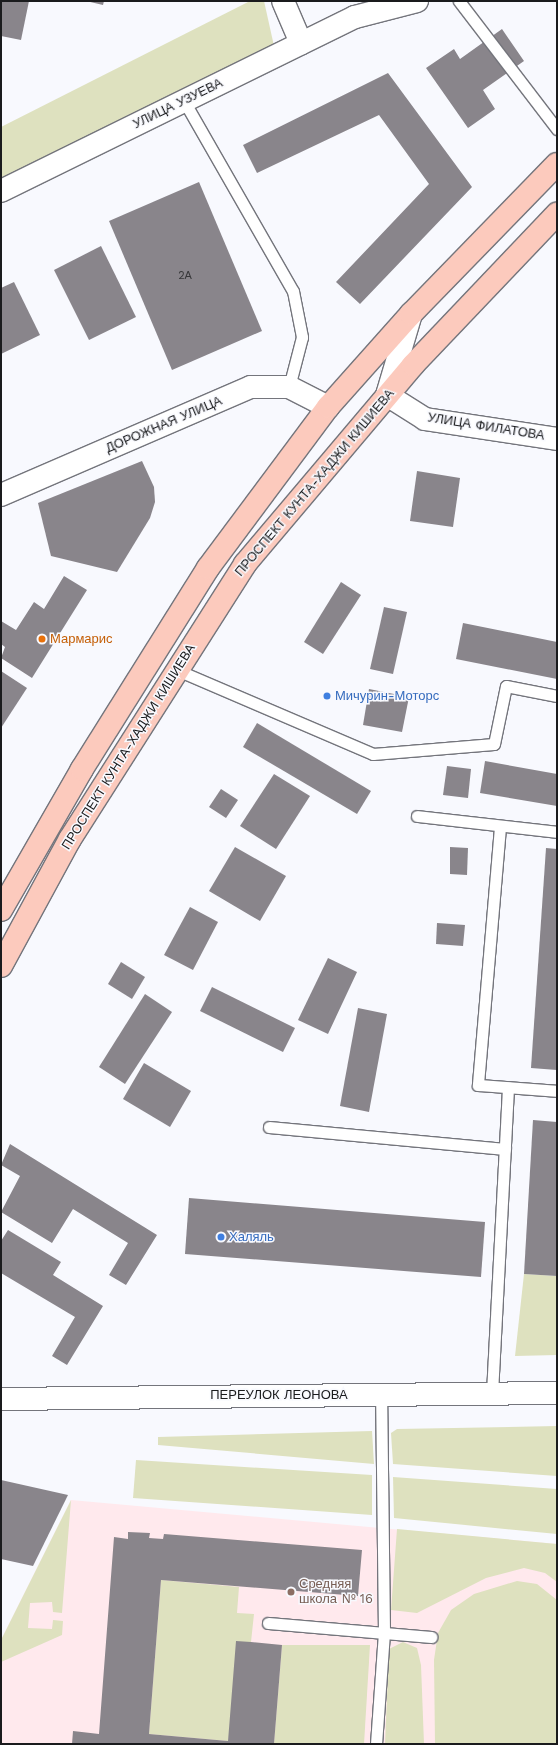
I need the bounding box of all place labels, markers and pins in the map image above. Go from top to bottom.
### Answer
place label: Мармарис [50,631,113,647]
marker: Мармарис [37,634,47,644]
place label: Мичурин-Моторс [335,688,439,704]
marker: Мичурин-Моторс [322,691,332,701]
place label: Халяль [229,1229,274,1245]
marker: Халяль [216,1232,226,1242]
place label: Средняя школа № 16 [299,1577,373,1608]
marker: Средняя школа № 16 [286,1587,296,1597]

